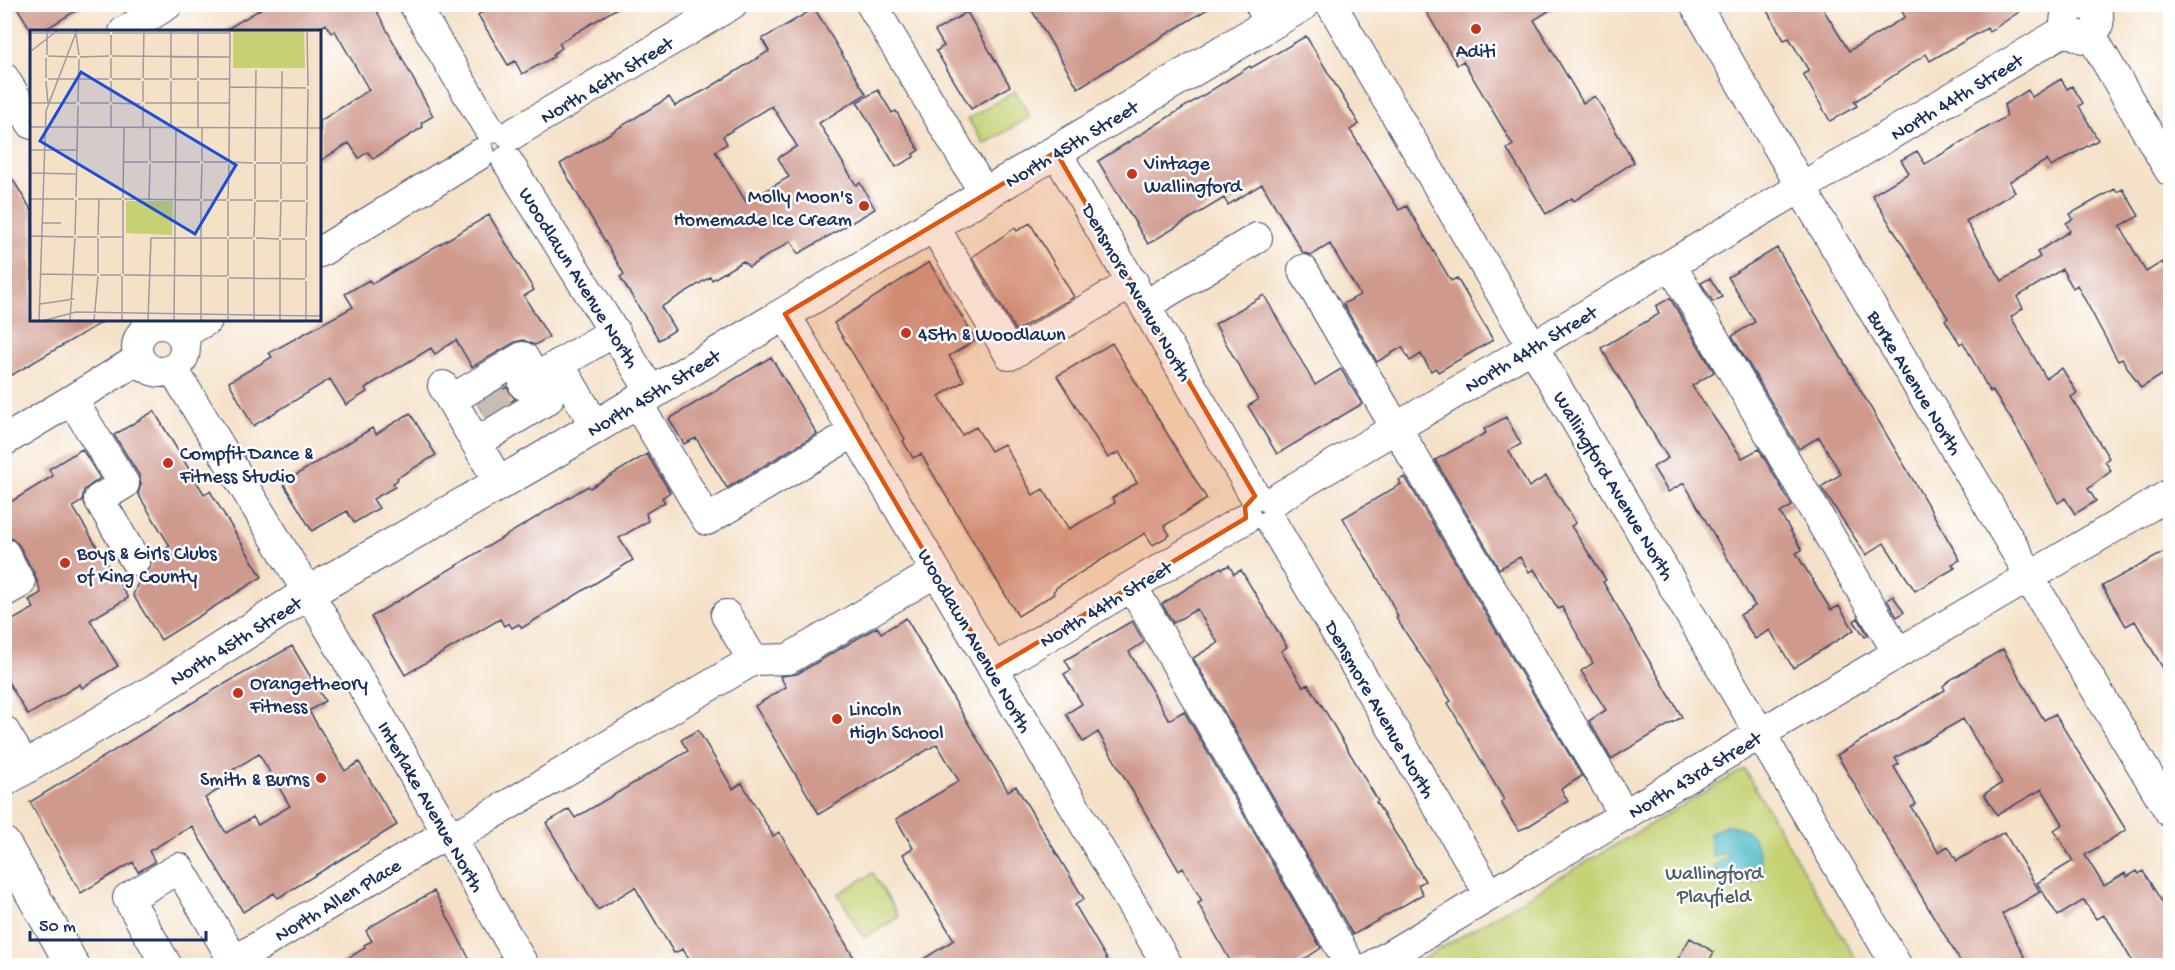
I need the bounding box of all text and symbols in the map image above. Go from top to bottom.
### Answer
marker: Aditi [1469,22,1483,36]
inset map [30,30,321,321]
street label: North 46th Street [537,32,680,131]
place label: Aditi [1456,42,1496,65]
street label: North 44th Street [1888,50,2030,148]
street label: North 45th Street [1002,96,1145,195]
place label: Vintage Wallingford [1143,154,1244,200]
marker: Vintage Wallingford [1125,167,1139,181]
street label: Woodlawn Avenue North [512,184,642,374]
place label: Molly Moon's Homemade Ice Cream [673,187,853,233]
marker: Molly Moon's Homemade Ice Cream [857,199,871,213]
street label: Densmore Avenue North [1074,199,1195,387]
street label: North 44th Street [1462,302,1604,400]
street label: Burke Avenue North [1860,306,1965,461]
place label: 45th & Woodlawn [918,325,1066,348]
marker: 45th & Woodlawn [899,326,913,340]
street label: North 45th Street [584,345,727,444]
street label: Wallingford Avenue North [1546,388,1678,586]
place label: Compfit Dance & Fitness Studio [179,444,314,490]
marker: Compfit Dance & Fitness Studio [161,456,175,470]
place label: Boys & Girls Clubs of King County [76,544,217,590]
street label: Woodlawn Avenue North [911,545,1035,738]
marker: Boys & Girls Clubs of King County [58,556,72,570]
street label: North 44th Street [1037,557,1179,655]
street label: North 45th Street [167,592,309,693]
street label: Densmore Avenue North [1317,616,1438,804]
place label: Orangetheory Fitness [249,674,368,720]
marker: Orangetheory Fitness [231,686,245,700]
place label: Lincoln High School [849,700,944,746]
marker: Lincoln High School [830,712,844,726]
street label: Interlake Avenue North [371,718,487,898]
street label: North 43rd Street [1625,727,1768,826]
place label: Smith & Burns [200,770,310,793]
marker: Smith & Burns [314,771,328,785]
street label: North Allen Place [272,855,407,949]
park label: Wallingford Playfield [1665,864,1765,910]
scale bar [30,904,206,942]
text: 50 m [39,917,76,938]

